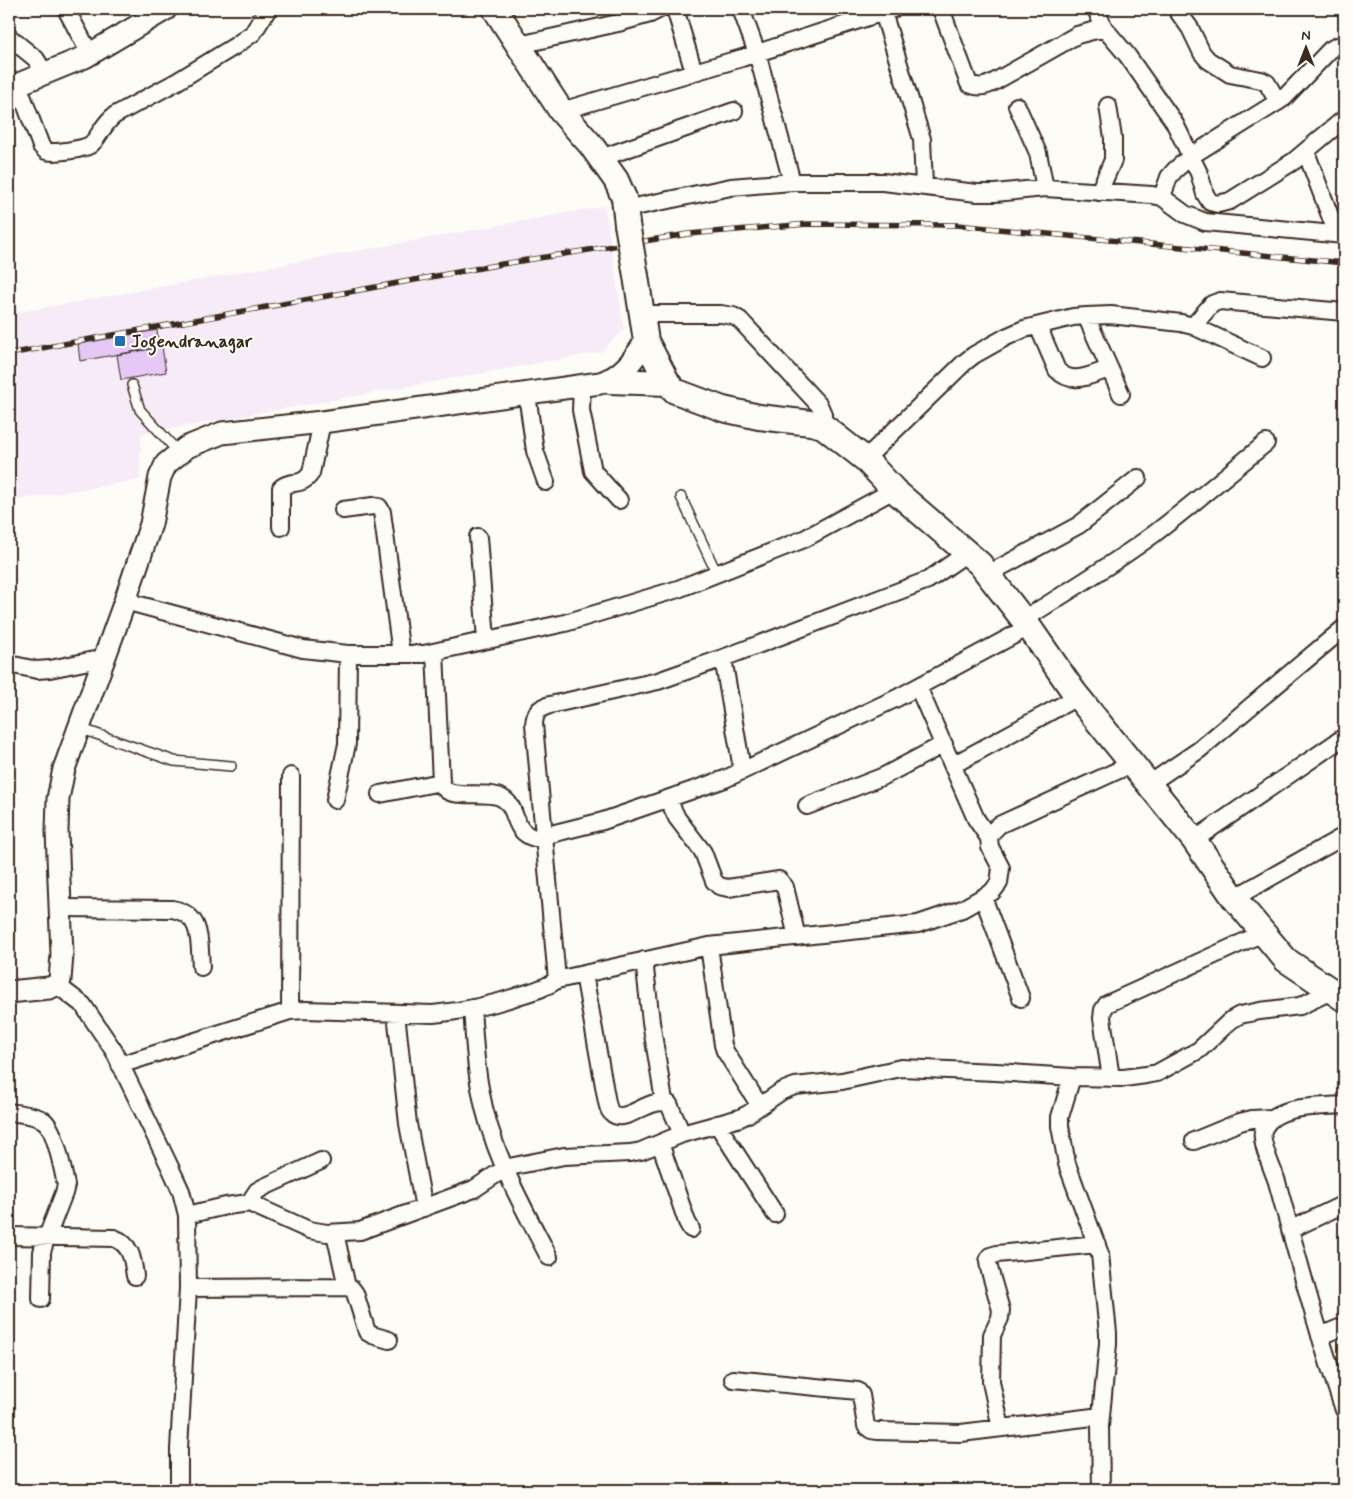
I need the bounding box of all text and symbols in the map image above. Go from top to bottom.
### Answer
north arrow [1280,22,1330,72]
text: N [1301,27,1311,45]
place label: Jogendranagar [131,330,253,356]
marker: Jogendranagar [113,334,127,348]

